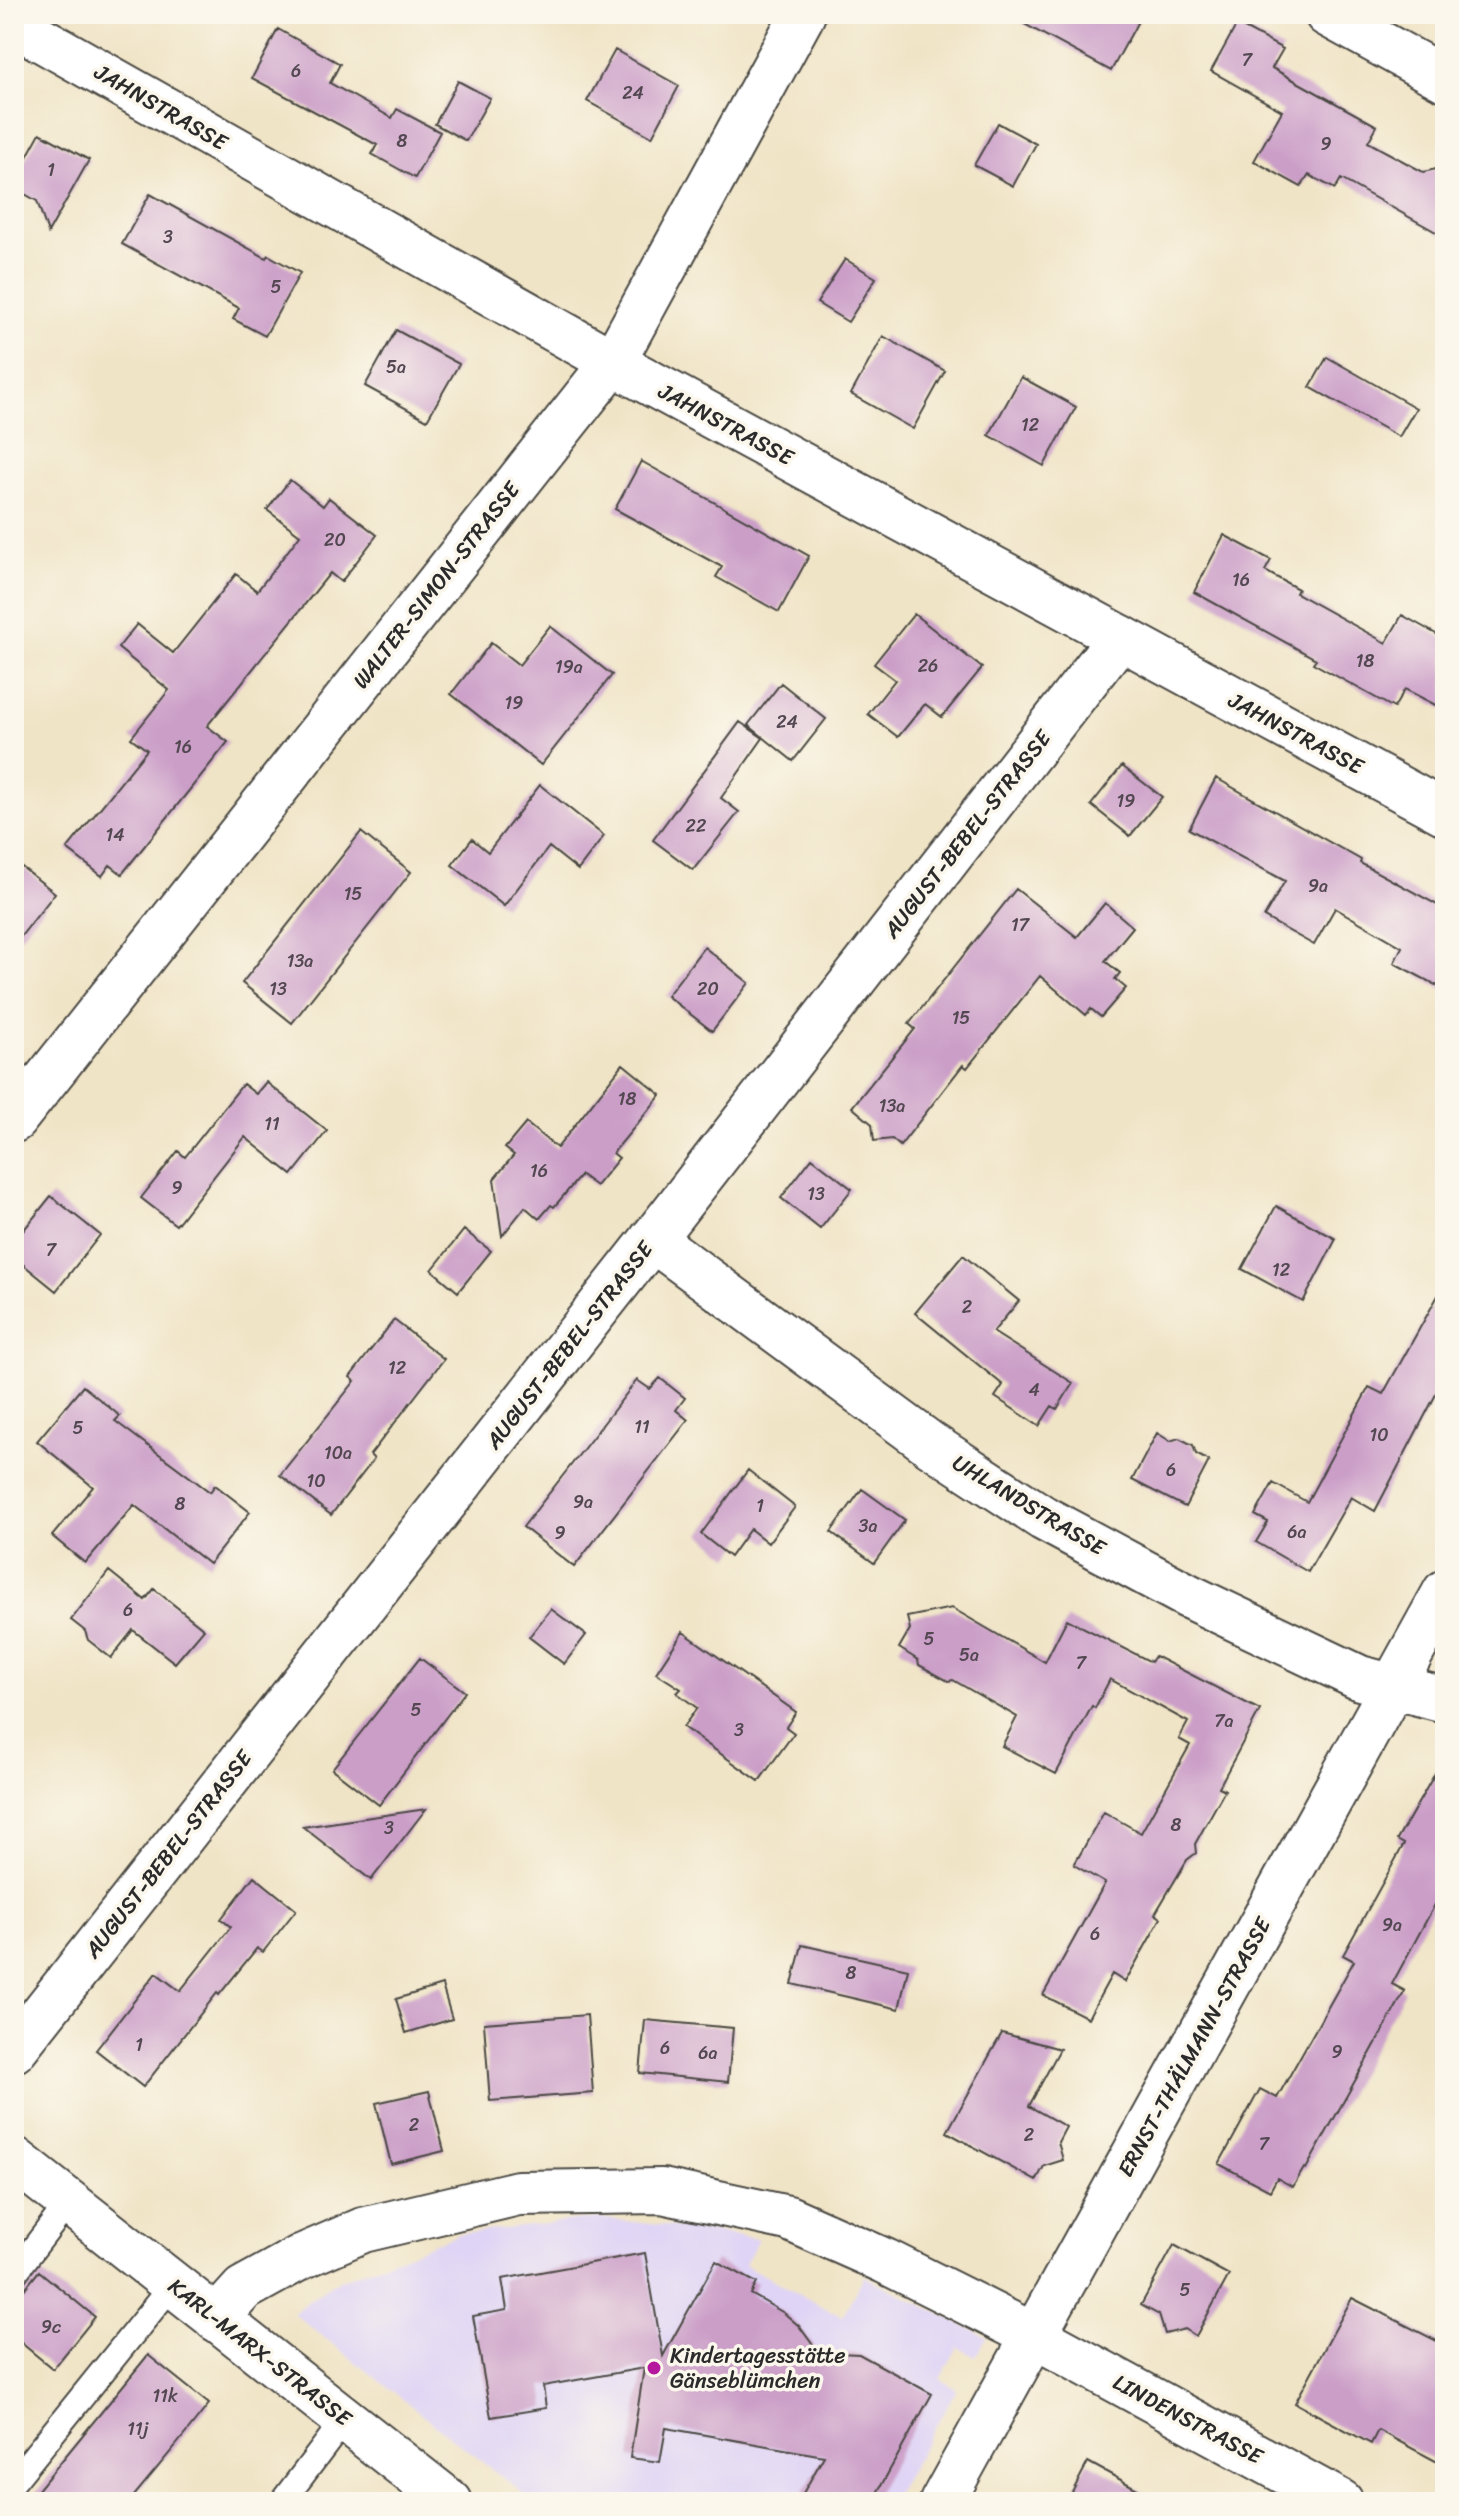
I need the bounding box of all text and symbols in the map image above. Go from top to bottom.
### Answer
house number: 7 [1242,44,1254,76]
street label: JAHNSTRASSE [86,52,237,162]
house number: 6 [291,55,301,87]
house number: 24 [622,77,644,109]
house number: 8 [397,125,408,157]
house number: 9 [1320,128,1332,160]
house number: 1 [47,154,55,186]
house number: 3 [163,221,173,253]
house number: 5 [271,271,282,303]
house number: 5a [386,351,406,383]
street label: JAHNSTRASSE [650,371,802,477]
house number: 12 [1021,409,1039,441]
street label: WALTER-SIMON-STRASSE [342,471,531,697]
house number: 20 [324,524,346,556]
house number: 16 [1232,564,1250,596]
house number: 18 [1356,645,1374,677]
house number: 26 [918,650,938,682]
house number: 19a [555,651,583,683]
street label: JAHNSTRASSE [1220,680,1372,786]
house number: 19 [505,687,523,719]
house number: 24 [776,706,798,738]
street label: AUGUST-BEBEL-STRASSE [872,720,1062,948]
house number: 16 [174,731,192,763]
house number: 19 [1117,785,1135,817]
house number: 22 [686,810,706,842]
house number: 14 [106,819,124,851]
house number: 9a [1308,870,1328,902]
house number: 15 [344,878,362,910]
house number: 17 [1011,909,1031,941]
house number: 13a [287,945,313,977]
house number: 13 [269,973,287,1005]
house number: 20 [697,973,719,1005]
house number: 15 [952,1002,970,1034]
house number: 18 [618,1083,636,1115]
house number: 13a [879,1090,905,1122]
house number: 11 [264,1108,280,1140]
house number: 16 [530,1155,548,1187]
house number: 9 [171,1172,183,1204]
house number: 13 [807,1178,825,1210]
street label: AUGUST-BEBEL-STRASSE [474,1231,664,1459]
house number: 7 [46,1234,58,1266]
house number: 12 [1272,1254,1290,1286]
house number: 2 [962,1291,972,1323]
house number: 12 [388,1352,406,1384]
house number: 4 [1028,1374,1040,1406]
house number: 11 [634,1411,650,1443]
house number: 5 [73,1412,84,1444]
house number: 10 [1369,1419,1389,1451]
house number: 10a [324,1437,352,1469]
street label: UHLANDSTRASSE [945,1444,1115,1567]
house number: 6 [1166,1454,1176,1486]
house number: 10 [306,1465,326,1497]
house number: 9a [573,1486,593,1518]
house number: 8 [175,1488,186,1520]
house number: 1 [756,1490,764,1522]
house number: 3a [859,1510,877,1542]
house number: 6a [1287,1516,1307,1548]
house number: 9 [554,1517,566,1549]
house number: 6 [123,1594,133,1626]
house number: 5 [924,1623,935,1655]
house number: 5a [959,1639,979,1671]
house number: 7 [1076,1647,1088,1679]
house number: 5 [411,1694,422,1726]
house number: 7a [1214,1705,1234,1737]
house number: 3 [734,1714,744,1746]
street label: AUGUST-BEBEL-STRASSE [73,1740,263,1968]
house number: 8 [1171,1809,1182,1841]
house number: 3 [384,1812,394,1844]
street label: ERNST-THÄLMANN-STRASSE [1106,1908,1283,2184]
house number: 9a [1382,1909,1402,1941]
house number: 6 [1090,1918,1100,1950]
house number: 8 [846,1957,857,1989]
house number: 1 [135,2029,143,2061]
house number: 6 [660,2032,670,2064]
house number: 9 [1331,2036,1343,2068]
house number: 6a [698,2037,718,2069]
house number: 2 [409,2109,419,2141]
house number: 2 [1024,2119,1034,2151]
house number: 7 [1259,2128,1271,2160]
street label: KARL-MARX-STRASSE [159,2267,362,2438]
house number: 5 [1180,2274,1191,2306]
house number: 9c [41,2311,61,2343]
place label: Kindertagesstätte Gänseblümchen [670,2336,846,2400]
marker: Kindertagesstätte Gänseblümchen [645,2359,663,2377]
street label: LINDENSTRASSE [1106,2363,1272,2476]
house number: 11k [152,2380,178,2412]
house number: 11j [127,2413,149,2445]

